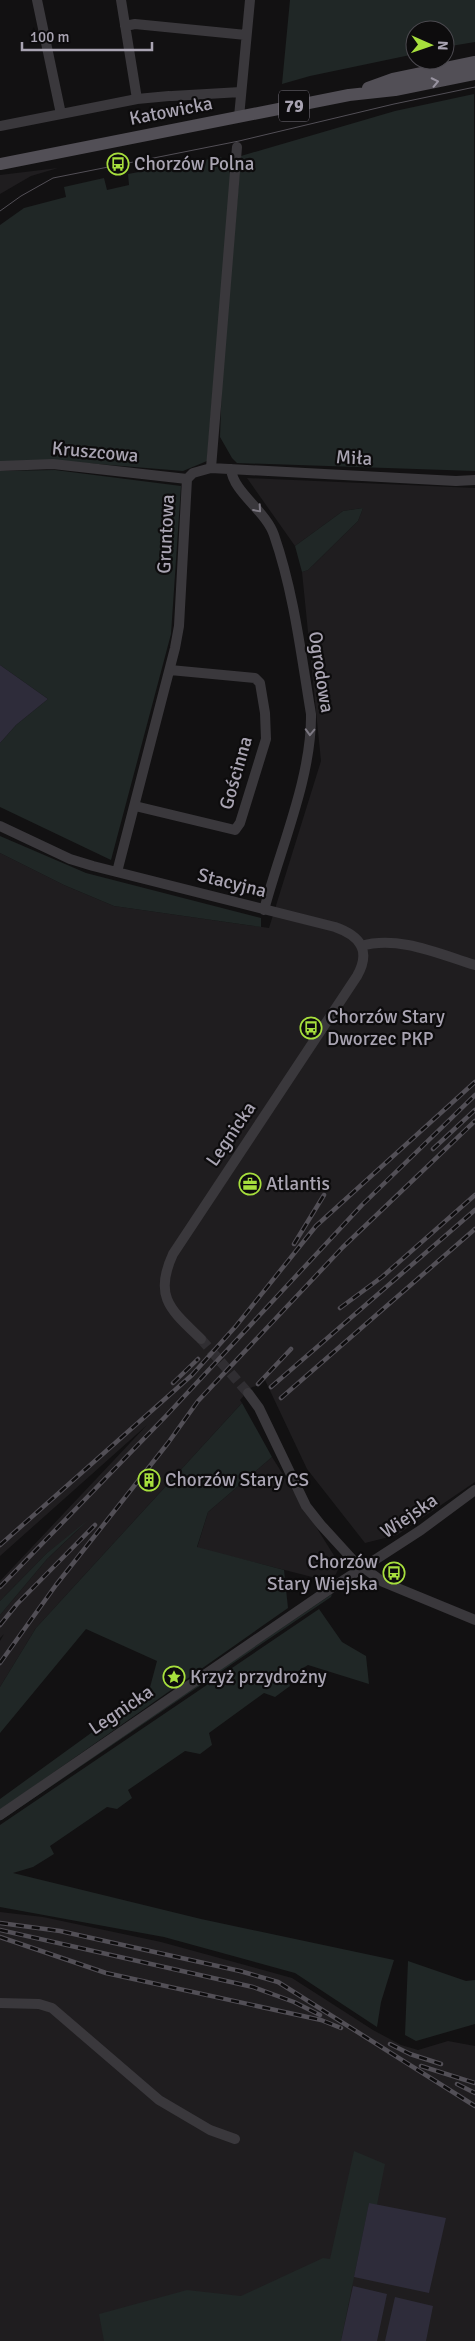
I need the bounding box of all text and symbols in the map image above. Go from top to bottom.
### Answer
scale bar [22,20,152,52]
north arrow [405,20,455,70]
text: 100 m [30,28,70,46]
text: N [434,40,451,51]
one-way arrow [430,77,439,88]
road number: 79 [279,90,309,122]
street label: Katowicka [127,91,215,131]
bus stop icon: Chorzów Polna [106,152,130,176]
place label: Chorzów Polna [134,152,254,176]
street label: Kruszcowa [51,436,139,468]
street label: Miła [335,445,373,471]
street label: Gruntowa [152,494,180,574]
one-way arrow [252,503,261,512]
street label: Ogrodowa [303,630,339,714]
one-way arrow [305,729,316,737]
street label: Gościnna [214,734,258,812]
street label: Stacyjna [195,863,269,903]
place label: Chorzów Stary Dworzec PKP [327,1005,445,1051]
bus stop icon: Chorzów Stary Dworzec PKP [299,1016,323,1040]
street label: Legnicka [201,1097,261,1171]
office icon: Atlantis [238,1172,262,1196]
place label: Atlantis [266,1172,330,1196]
building icon: Chorzów Stary CS [137,1468,161,1492]
place label: Chorzów Stary CS [165,1468,309,1492]
street label: Wiejska [376,1488,442,1544]
place label: Chorzów Stary Wiejska [267,1550,378,1596]
bus stop icon: Chorzów Stary Wiejska [382,1561,406,1585]
place icon: Krzyż przydrożny [162,1665,186,1689]
place label: Krzyż przydrożny [190,1665,327,1689]
street label: Legnicka [84,1680,158,1740]

